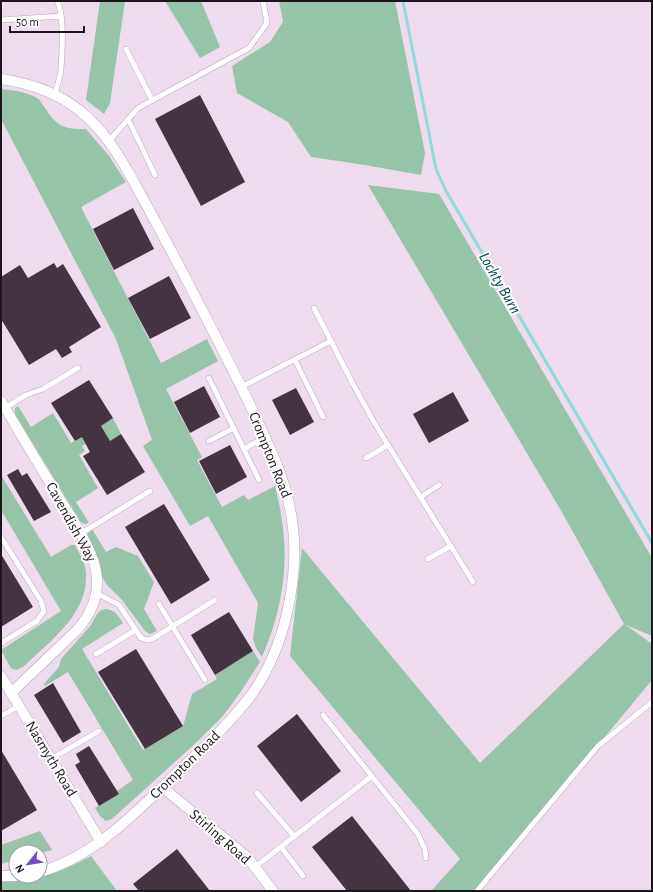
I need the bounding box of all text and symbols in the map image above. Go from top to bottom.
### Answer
scale bar [10,8,84,34]
text: 50 m [16,16,39,28]
water label: Lochty Burn [476,249,524,317]
street label: Crompton Road [246,410,294,500]
street label: Cavendish Way [43,480,99,565]
street label: Nasmyth Road [23,719,80,800]
street label: Crompton Road [147,728,223,802]
street label: Stirling Road [187,807,253,867]
north arrow [8,844,48,884]
text: N [13,863,26,875]

